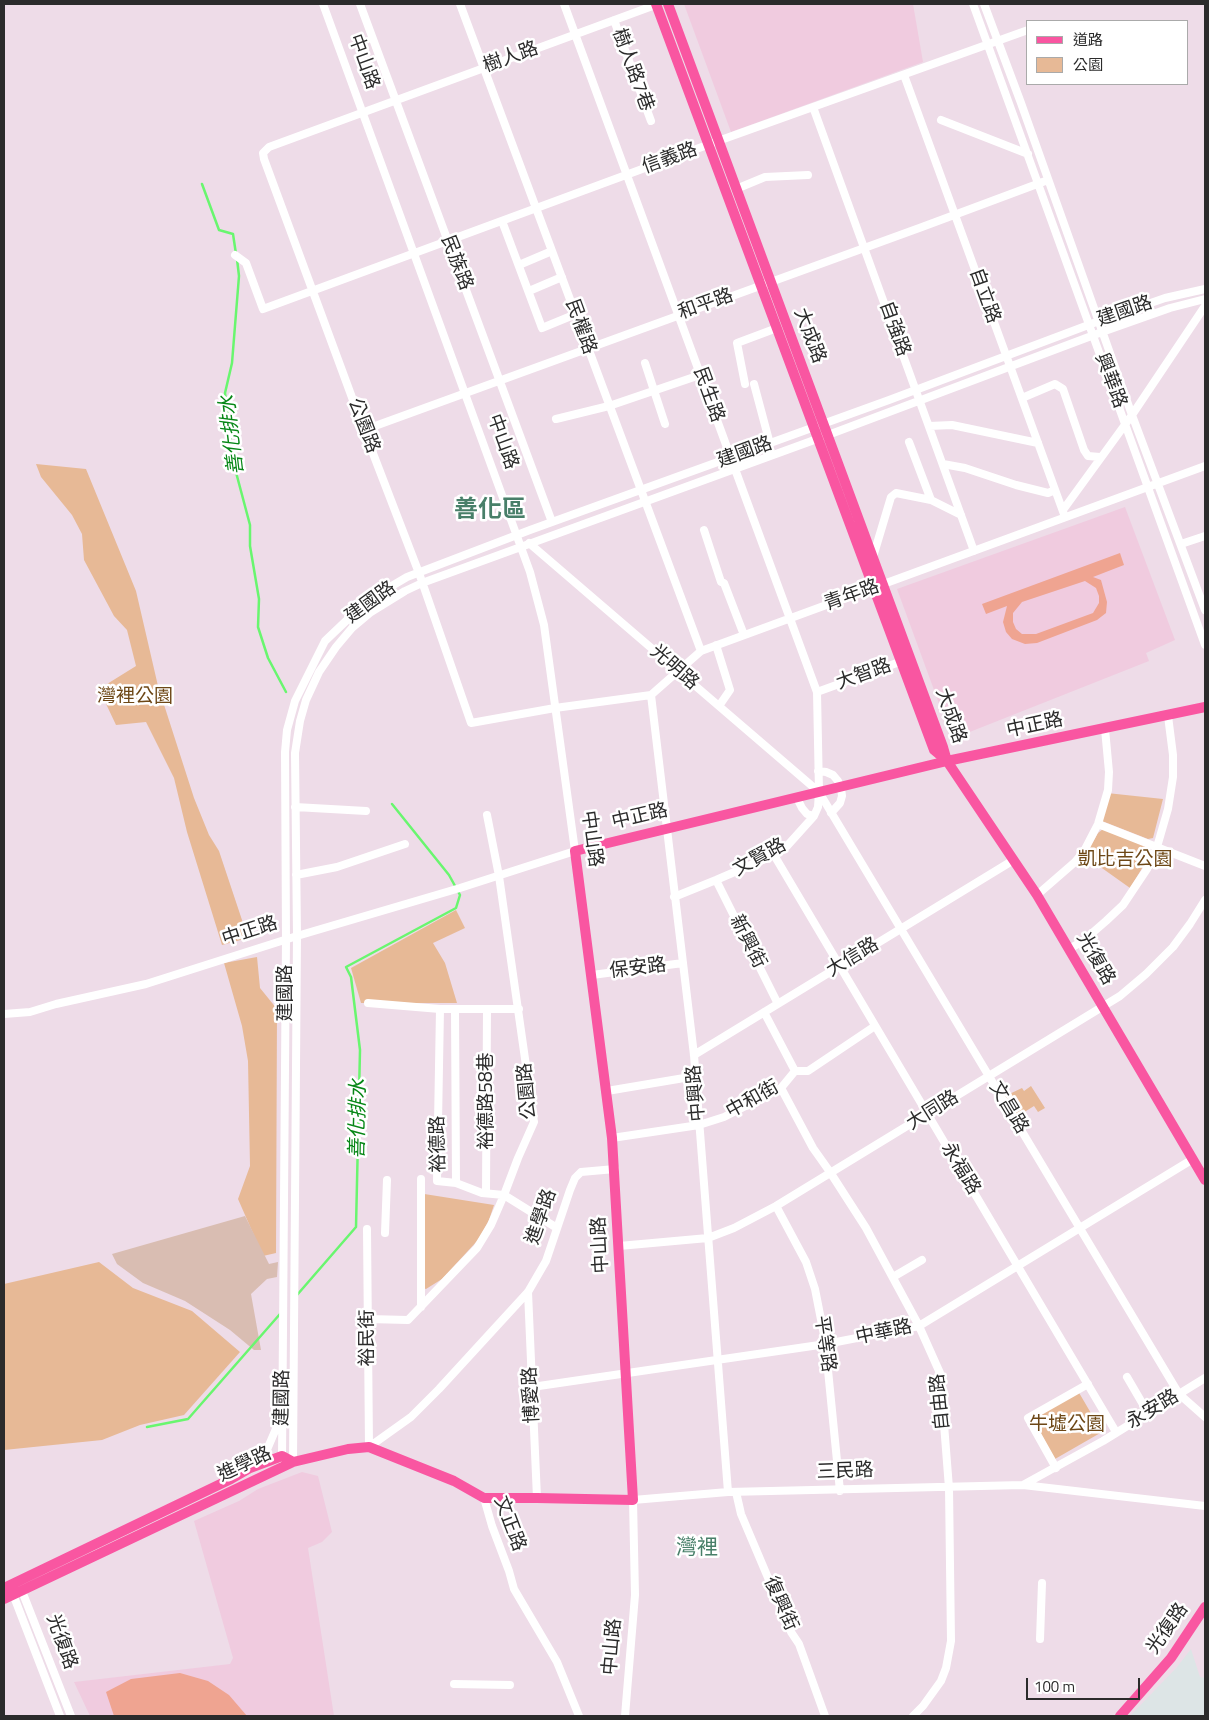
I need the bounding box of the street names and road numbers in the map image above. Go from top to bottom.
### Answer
street label: 樹人路7巷 [606,25,658,115]
street label: 中山路 [343,31,383,93]
street label: 樹人路 [480,38,542,78]
street label: 信義路 [639,139,701,179]
street label: 民族路 [435,232,477,294]
street label: 自立路 [964,265,1004,327]
street label: 和平路 [675,285,737,325]
street label: 建國路 [1094,292,1156,332]
street label: 民權路 [560,296,600,358]
street label: 自強路 [874,298,914,360]
street label: 大成路 [788,305,830,367]
street label: 興華路 [1089,350,1131,412]
street label: 民生路 [688,364,728,426]
street label: 公園路 [342,395,384,457]
street label: 中山路 [482,411,522,473]
street label: 建國路 [714,433,776,473]
street label: 青年路 [821,576,883,616]
street label: 建國路 [341,577,401,629]
street label: 光明路 [645,641,703,695]
street label: 大智路 [833,655,895,695]
street label: 大成路 [930,685,970,747]
street label: 中正路 [1005,709,1065,743]
street label: 中正路 [610,799,670,835]
street label: 中山路 [576,809,606,869]
street label: 文賢路 [730,834,790,882]
street label: 新興街 [724,911,770,973]
street label: 中正路 [219,912,281,952]
street label: 光復路 [1071,929,1119,989]
street label: 大信路 [823,934,883,982]
street label: 保安路 [608,954,668,984]
street label: 建國路 [275,965,297,1021]
street label: 裕德路58巷 [476,1052,498,1150]
street label: 公園路 [514,1062,542,1120]
street label: 中興路 [683,1064,711,1122]
street label: 中和街 [723,1076,783,1124]
street label: 文昌路 [984,1078,1032,1138]
street label: 大同路 [903,1086,963,1136]
street label: 裕德路 [427,1115,451,1173]
street label: 永福路 [936,1139,984,1199]
street label: 進學路 [522,1186,562,1248]
street label: 中山路 [588,1216,614,1274]
street label: 裕民街 [357,1310,379,1366]
street label: 平等路 [809,1314,839,1374]
street label: 中華路 [854,1316,914,1350]
street label: 博愛路 [519,1366,545,1424]
street label: 建國路 [271,1369,295,1427]
street label: 自由路 [927,1372,955,1432]
street label: 永安路 [1123,1386,1183,1434]
street label: 進學路 [214,1443,276,1487]
street label: 三民路 [816,1460,874,1484]
street label: 文正路 [488,1493,530,1555]
street label: 復興街 [758,1573,802,1635]
street label: 光復路 [1142,1599,1194,1659]
street label: 光復路 [41,1611,81,1673]
street label: 中山路 [599,1618,627,1676]

